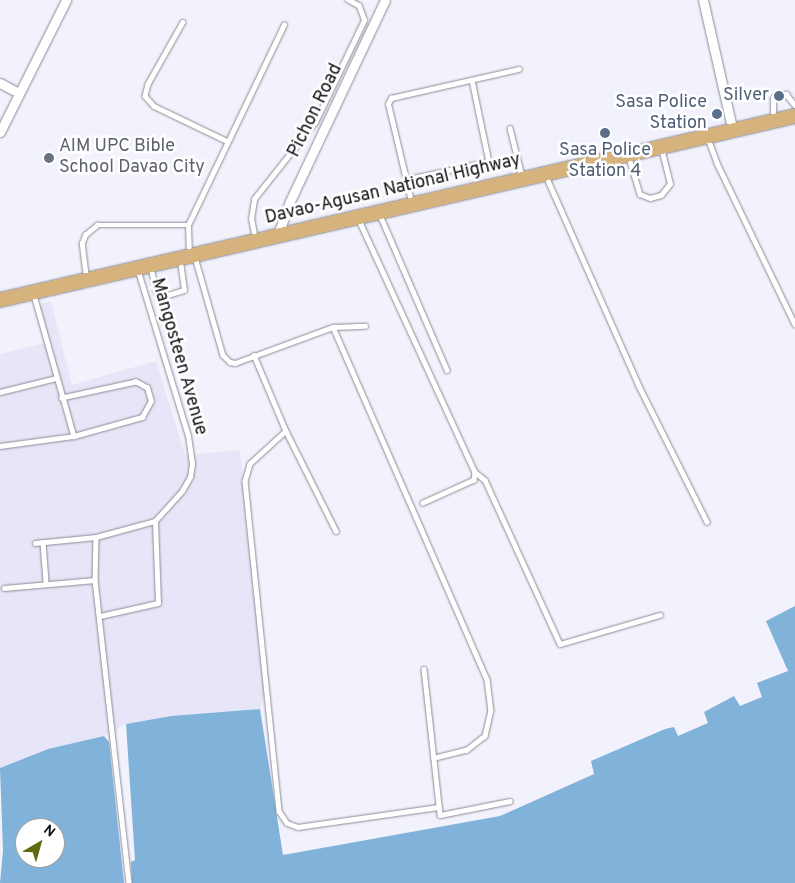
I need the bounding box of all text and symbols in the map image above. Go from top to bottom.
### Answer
street label: Pichon Road [284,61,348,161]
place label: Silver [723,85,769,107]
marker: Silver [773,90,785,102]
place label: Sasa Police Station [615,93,707,136]
marker: Sasa Police Station [711,108,723,120]
marker: Sasa Police Station 4 [599,127,611,139]
place label: AIM UPC Bible School Davao City [59,137,205,180]
place label: Sasa Police Station 4 [559,141,651,183]
street label: Davao-Agusan National Highway [263,150,523,230]
marker: AIM UPC Bible School Davao City [43,152,55,164]
street label: Mangosteen Avenue [145,276,211,438]
north arrow [15,818,65,868]
text: N [40,822,58,841]

